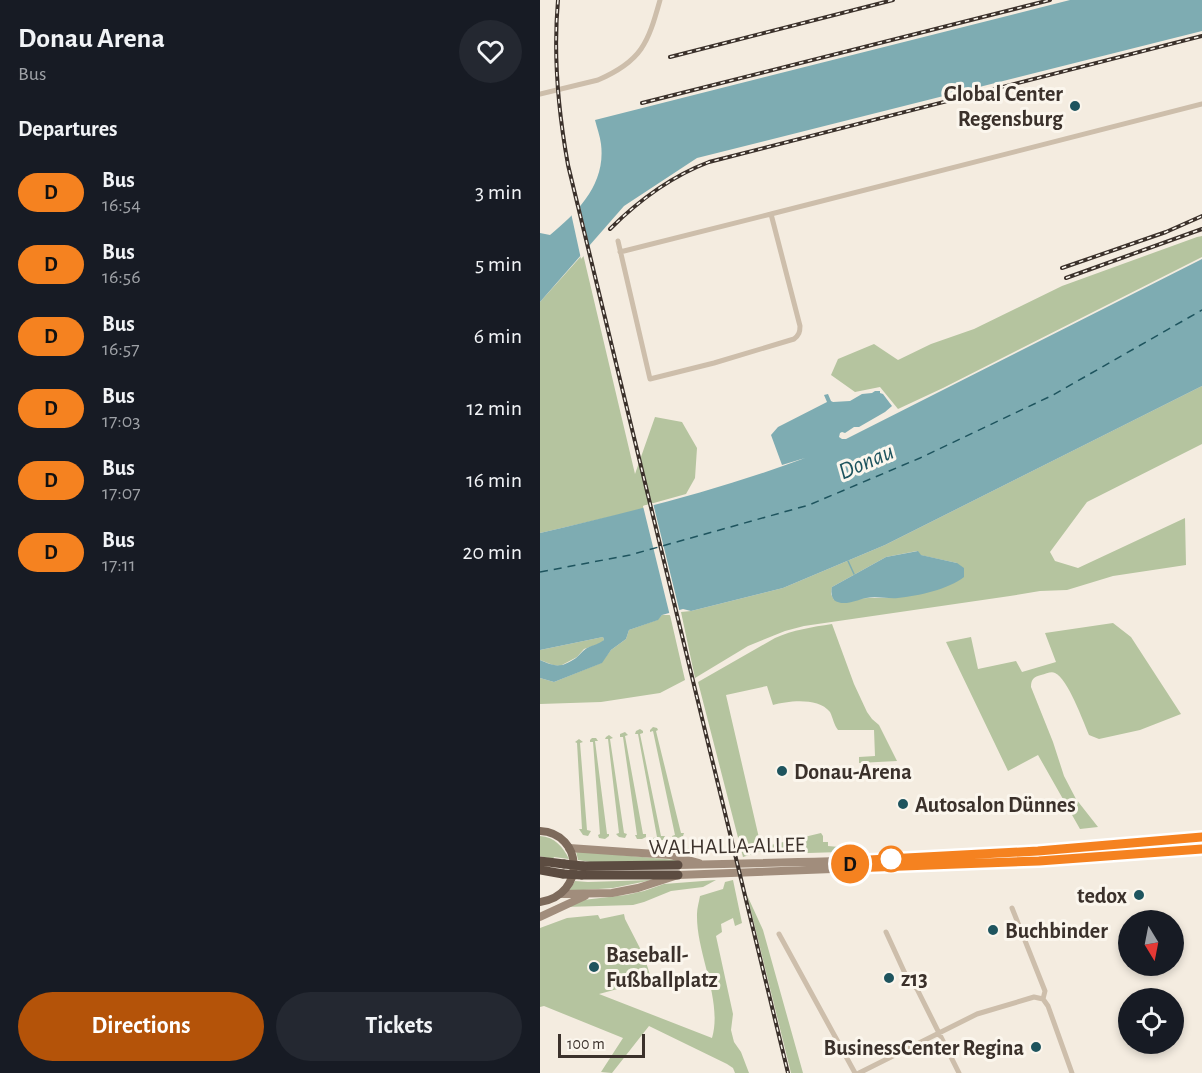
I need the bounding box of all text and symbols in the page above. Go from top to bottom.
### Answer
button: heart [459,20,522,83]
text: Donau Arena [18,25,165,53]
text: Bus [18,64,46,84]
place label: Global Center Regensburg [944,83,1064,130]
marker: Global Center Regensburg [1068,99,1082,113]
text: Departures [18,118,118,140]
text: Bus [102,169,135,191]
text: 3 min [475,181,522,203]
text: D [44,182,58,203]
text: 16:54 [102,195,141,215]
text: Bus [102,241,135,263]
text: 5 min [475,253,522,275]
text: D [44,254,58,275]
text: 16:56 [102,267,141,287]
text: Bus [102,313,135,335]
text: 6 min [474,325,522,347]
text: D [44,326,58,347]
text: 16:57 [102,339,140,359]
text: Bus [102,385,135,407]
text: 12 min [467,397,522,419]
text: D [44,398,58,419]
text: 17:03 [102,411,141,431]
water label: Donau [835,440,898,484]
text: Bus [102,457,135,479]
text: 16 min [466,469,522,491]
text: D [44,470,58,491]
text: 17:07 [102,483,141,503]
text: Bus [102,529,135,551]
text: 20 min [462,541,522,563]
text: D [44,542,58,563]
text: 17:11 [102,555,136,575]
place label: Donau-Arena [794,761,912,783]
marker: Donau-Arena [775,764,789,778]
place label: Autosalon Dünnes [915,794,1076,816]
marker: Autosalon Dünnes [896,797,910,811]
street label: WALHALLA-ALLEE [649,834,806,858]
line badge: D [830,844,870,884]
unlabelled marker [878,846,904,872]
text: D [843,854,857,875]
place label: tedox [1077,885,1127,907]
marker: tedox [1132,888,1146,902]
north arrow [1118,910,1184,976]
map controls [1118,910,1184,1054]
place label: Buchbinder [1005,920,1108,942]
marker: Buchbinder [986,923,1000,937]
place label: Baseball- Fußballplatz [606,944,718,991]
marker: Baseball- Fußballplatz [587,960,601,974]
place label: z13 [901,968,928,990]
marker: z13 [882,971,896,985]
button: locate [1118,988,1184,1054]
button: Directions [18,992,264,1061]
button: Tickets [276,992,522,1061]
scale bar [558,1031,645,1058]
text: 100 m [567,1036,605,1052]
place label: BusinessCenter Regina [824,1037,1024,1059]
marker: BusinessCenter Regina [1029,1040,1043,1054]

